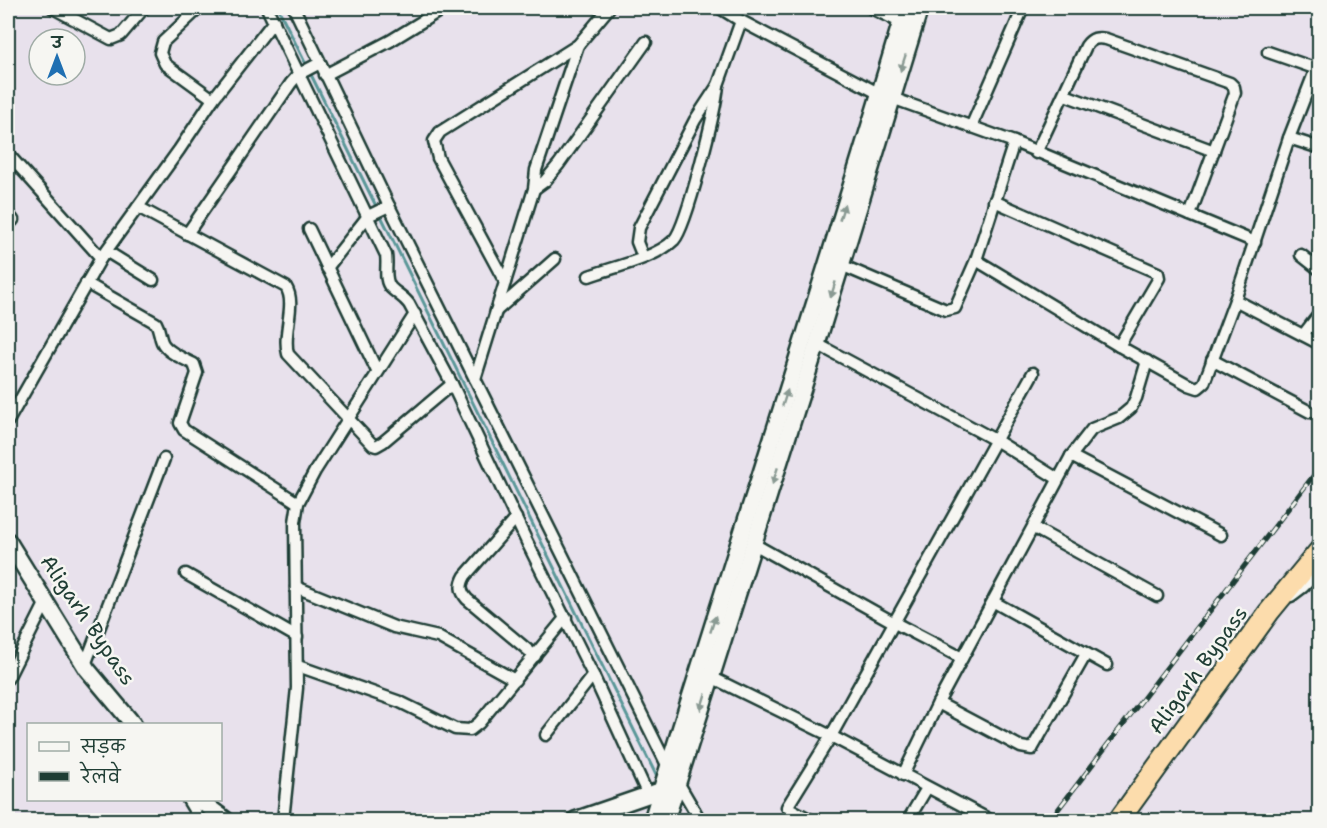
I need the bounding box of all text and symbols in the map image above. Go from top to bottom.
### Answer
north arrow [27,27,87,87]
text: उ [50,32,64,53]
one-way arrow [897,54,907,72]
one-way arrow [838,203,847,221]
one-way arrow [828,281,837,299]
one-way arrow [781,389,790,407]
one-way arrow [770,467,779,485]
street label: Aligarh Bypass [34,549,142,691]
street label: Aligarh Bypass [1142,600,1254,740]
one-way arrow [709,615,718,633]
one-way arrow [698,693,707,711]
legend [27,723,222,801]
text: सड़क [80,735,126,759]
text: रेलवे [79,761,122,789]

